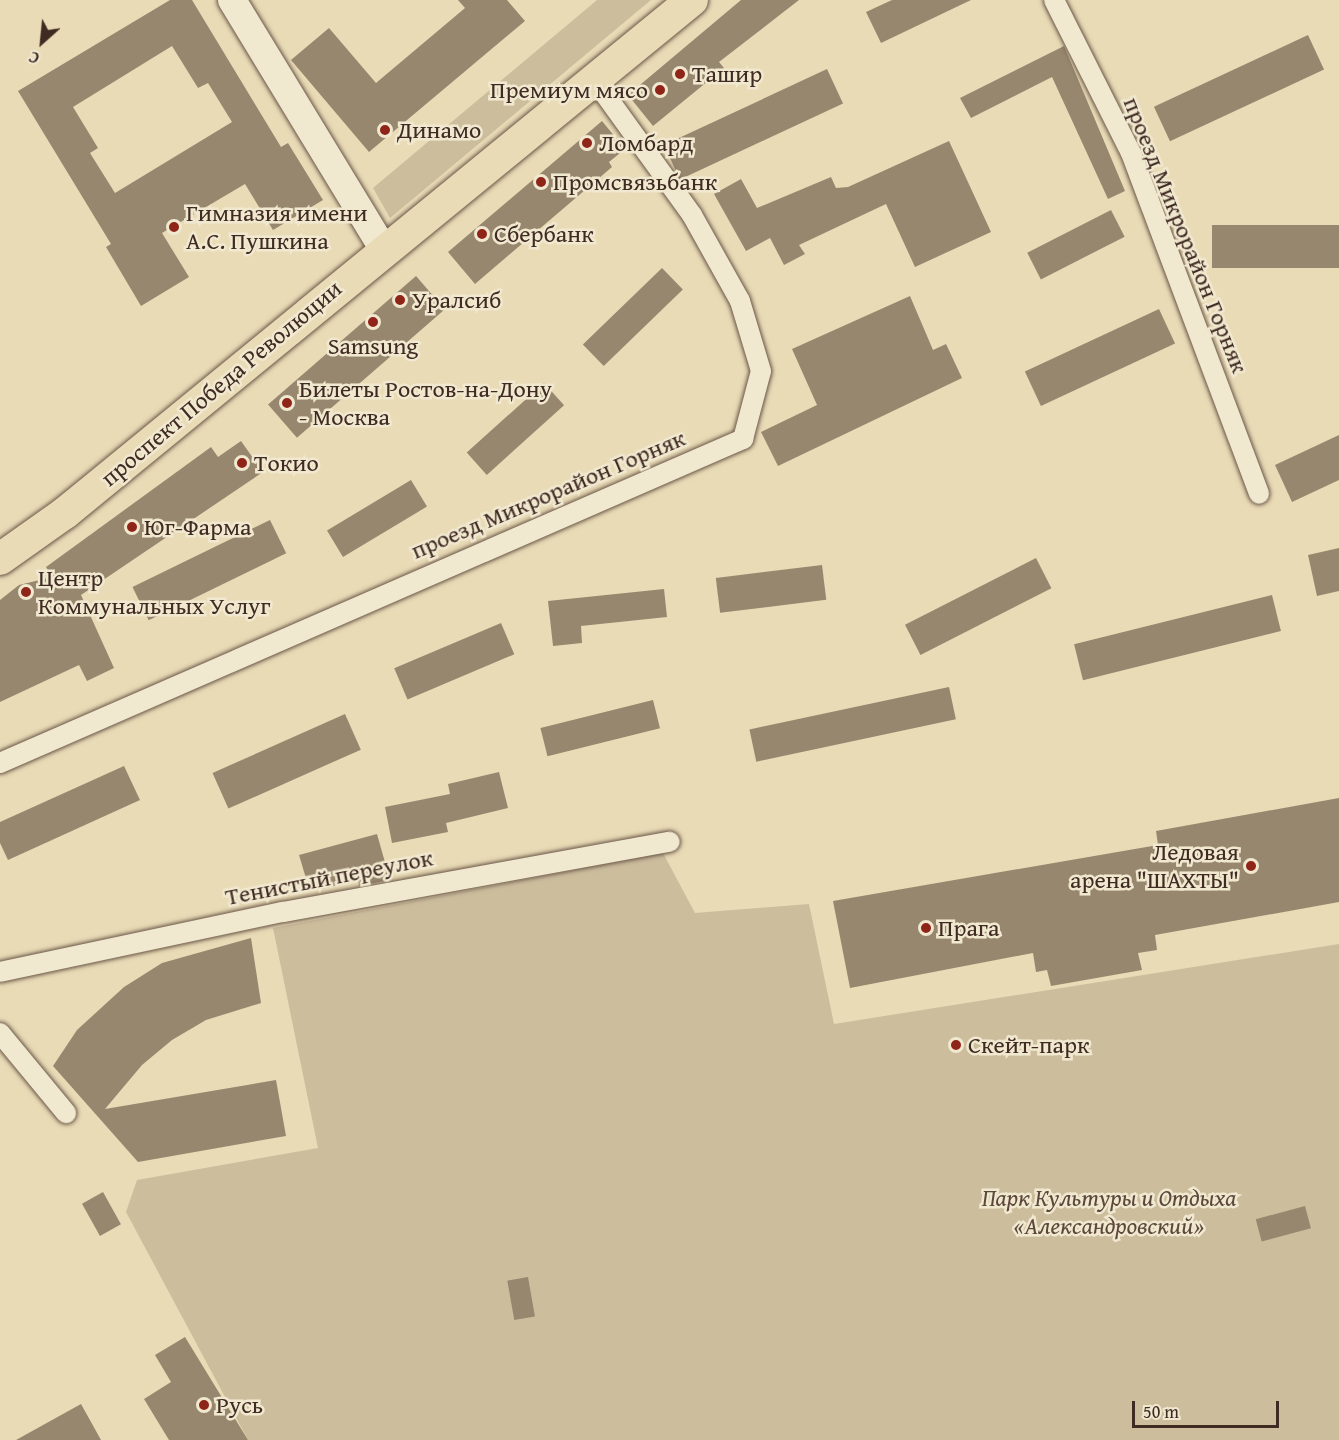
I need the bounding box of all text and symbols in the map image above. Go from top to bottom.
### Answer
north arrow [12,12,72,72]
text: С [24,45,43,71]
place label: Ташир [692,60,762,88]
marker: Ташир [673,67,687,81]
place label: Премиум мясо [490,76,648,104]
marker: Премиум мясо [653,83,667,97]
street label: проезд Микрорайон Горняк [1117,93,1255,377]
place label: Динамо [397,116,481,144]
marker: Динамо [378,123,392,137]
place label: Ломбард [599,129,693,157]
marker: Ломбард [580,136,594,150]
place label: Промсвязьбанк [553,168,717,196]
marker: Промсвязьбанк [534,175,548,189]
place label: Гимназия имени А.С. Пушкина [186,199,367,255]
marker: Гимназия имени А.С. Пушкина [167,220,181,234]
place label: Сбербанк [494,220,594,248]
marker: Сбербанк [475,227,489,241]
street label: проспект Победа Революции [95,274,347,492]
place label: Уралсиб [412,286,501,314]
marker: Уралсиб [393,293,407,307]
marker: Samsung [366,315,380,329]
place label: Samsung [328,332,418,360]
place label: Билеты Ростов-на-Дону - Москва [299,375,552,431]
marker: Билеты Ростов-на-Дону - Москва [280,396,294,410]
street label: проезд Микрорайон Горняк [407,423,689,565]
place label: Токио [254,449,319,477]
marker: Токио [235,456,249,470]
place label: Юг-Фарма [144,513,251,541]
marker: Юг-Фарма [125,520,139,534]
place label: Центр Коммунальных Услуг [38,564,270,620]
marker: Центр Коммунальных Услуг [19,585,33,599]
place label: Ледовая арена "ШАХТЫ" [1070,838,1239,894]
street label: Тенистый переулок [223,843,435,911]
marker: Ледовая арена "ШАХТЫ" [1244,859,1258,873]
place label: Прага [938,914,999,942]
marker: Прага [919,921,933,935]
place label: Скейт-парк [968,1031,1089,1059]
marker: Скейт-парк [949,1038,963,1052]
park label: Парк Культуры и Отдыха «Александровский» [982,1184,1236,1240]
scale bar [1135,1389,1282,1427]
place label: Русь [216,1391,263,1419]
marker: Русь [197,1398,211,1412]
text: 50 m [1143,1398,1179,1425]

